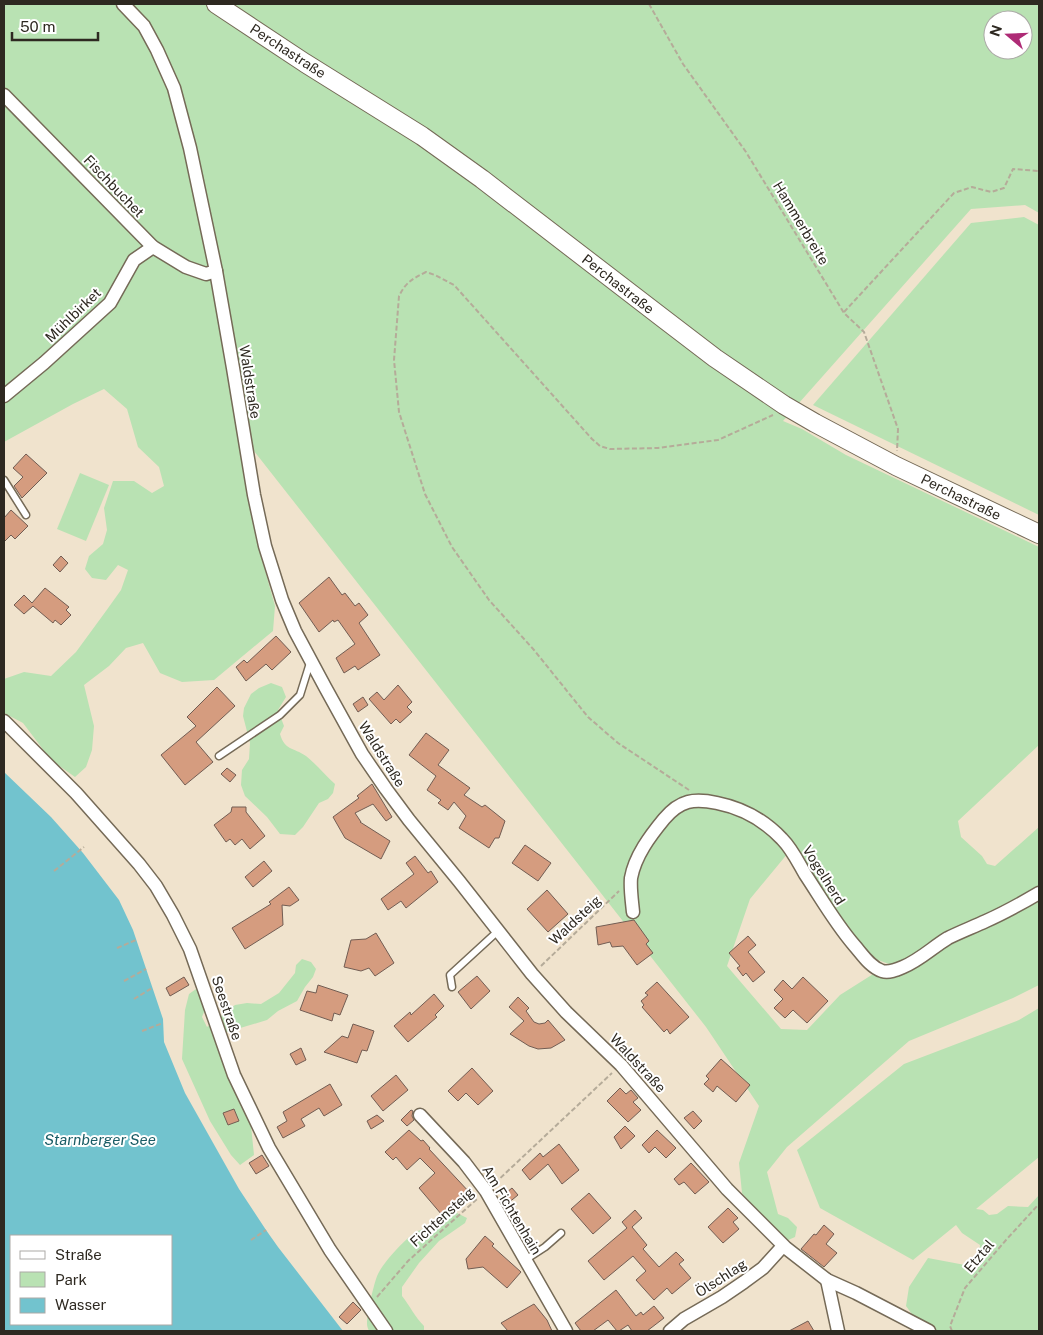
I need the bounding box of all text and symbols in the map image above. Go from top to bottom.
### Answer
scale bar [12,10,99,42]
north arrow [983,10,1033,60]
text: 50 m [20,18,55,35]
street label: Perchastraße [247,21,329,81]
text: N [986,23,1005,39]
street label: Fischbuchet [81,152,147,220]
street label: Hammerbreite [770,178,832,268]
street label: Perchastraße [579,251,657,317]
street label: Mühlbirket [42,285,104,345]
street label: Waldstraße [236,344,264,420]
street label: Perchastraße [918,471,1004,523]
street label: Waldstraße [356,718,408,790]
street label: Vogelherd [799,842,849,908]
street label: Waldsteig [546,892,604,948]
street label: Seestraße [209,974,245,1042]
street label: Waldstraße [607,1030,669,1096]
water label: Starnberger See [44,1131,156,1148]
street label: Am Fichtenhain [479,1162,545,1258]
street label: Fichtensteig [407,1184,477,1250]
legend [10,1235,172,1325]
street label: Etztal [961,1236,997,1276]
text: Straße [55,1246,102,1263]
street label: Ölschlag [691,1254,750,1300]
text: Park [55,1271,87,1288]
text: Wasser [55,1296,107,1313]

